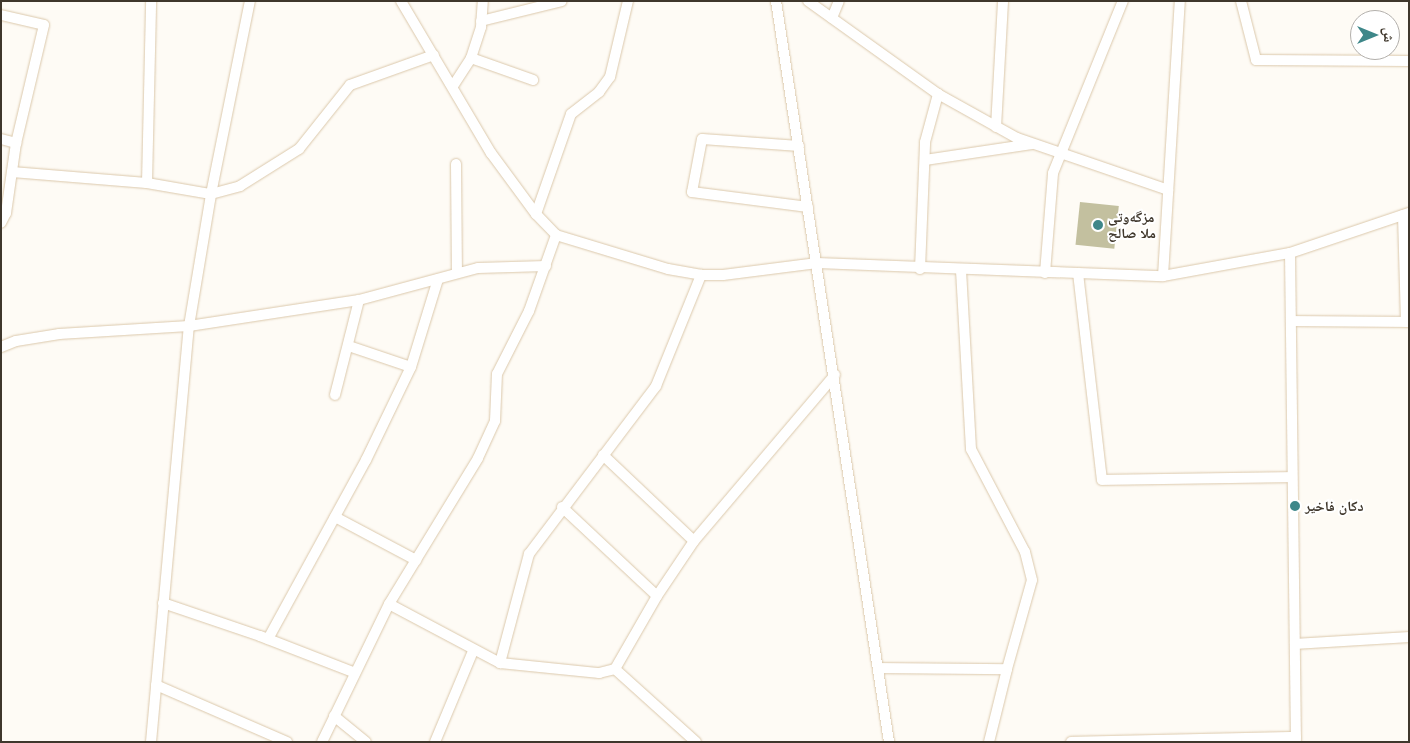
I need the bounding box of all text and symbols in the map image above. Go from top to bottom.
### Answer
north arrow [1350,10,1400,60]
text: ش [1379,28,1399,42]
place label: مزگه‌وتی ملا صالح [1108,209,1156,242]
marker: مزگه‌وتی ملا صالح [1092,219,1104,231]
place label: دكان فاخیر [1305,498,1364,514]
marker: دكان فاخیر [1289,500,1301,512]

